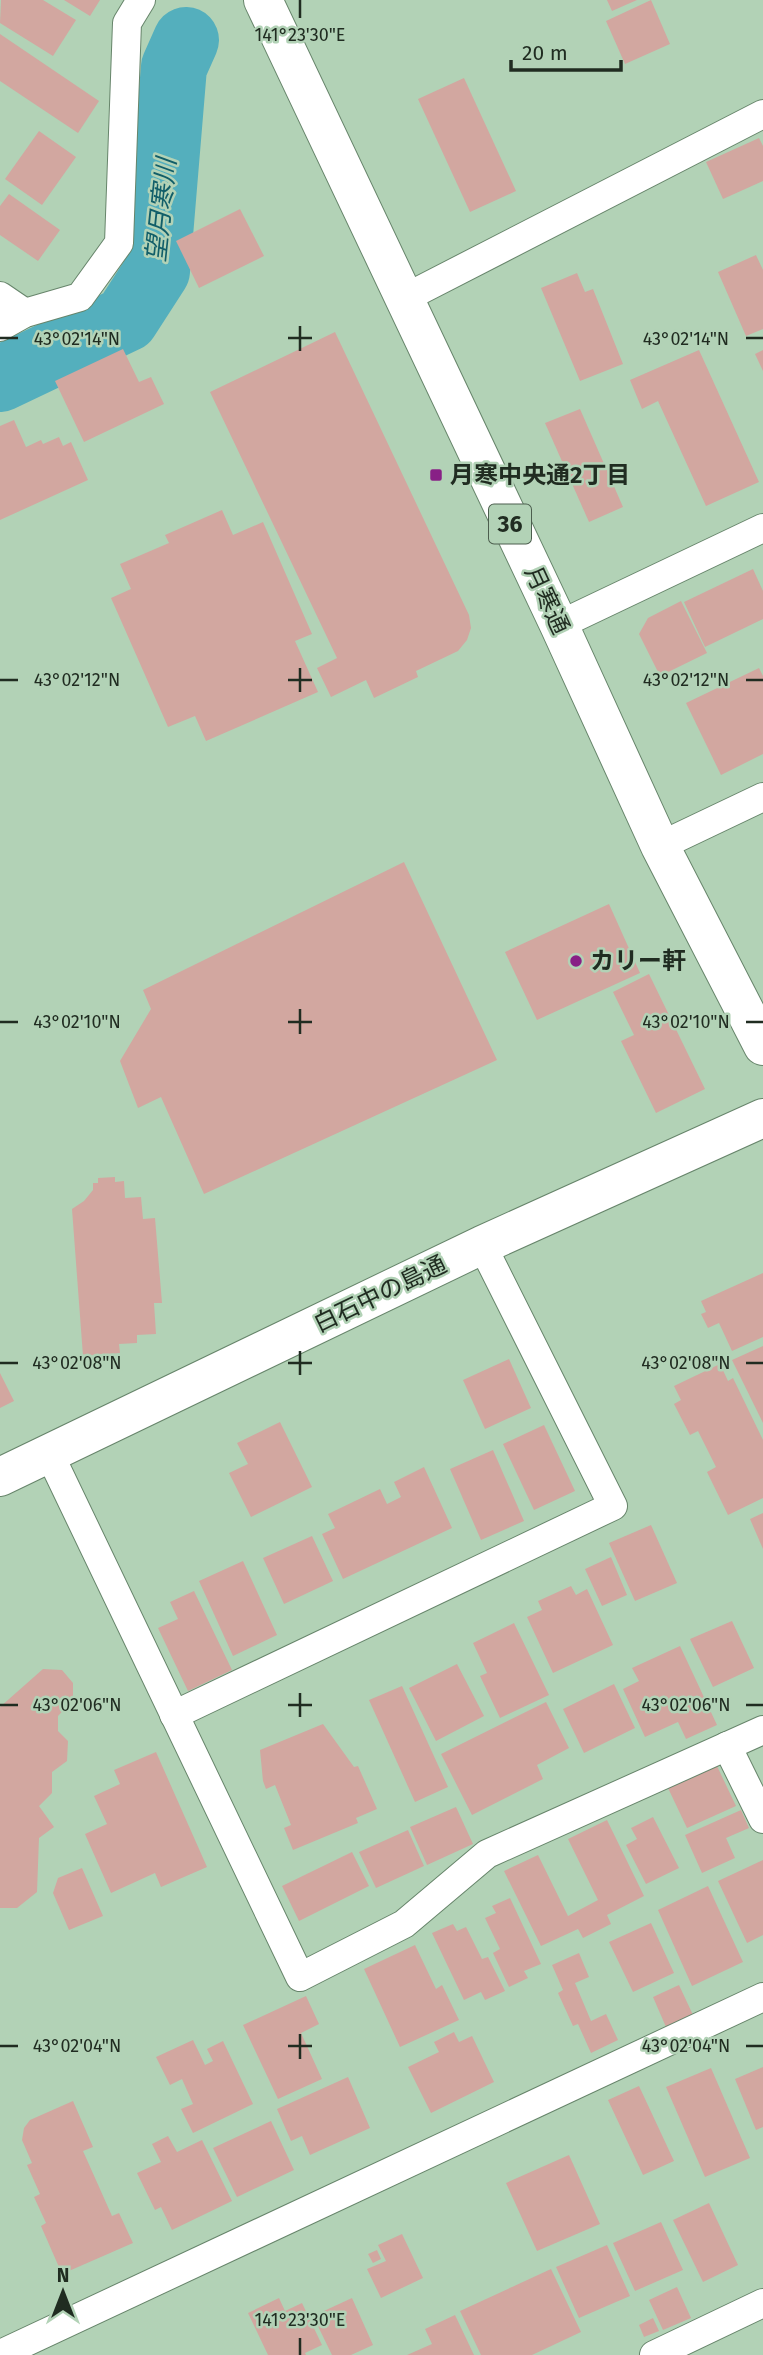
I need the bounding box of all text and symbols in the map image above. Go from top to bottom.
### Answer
text: 141°23'30"E [255,24,345,46]
scale bar [511,28,621,72]
text: 20 m [522,40,568,66]
water label: 望月寒川 [141,154,183,263]
text: 43°02'14"N [34,328,120,350]
text: 43°02'14"N [643,328,729,350]
place label: 月寒中央通2丁目 [450,461,630,489]
marker: 月寒中央通2丁目 [428,467,444,483]
road number: 36 [489,504,531,544]
street label: 月寒通 [519,561,575,639]
text: 43°02'12"N [34,669,120,691]
text: 43°02'12"N [643,669,729,691]
place label: カリー軒 [590,947,686,975]
marker: カリー軒 [568,953,584,969]
text: 43°02'10"N [33,1011,121,1033]
text: 43°02'10"N [642,1011,730,1033]
street label: 白石中の島通 [309,1250,451,1338]
text: 43°02'08"N [32,1352,122,1374]
text: 43°02'08"N [641,1352,731,1374]
text: 43°02'06"N [33,1694,121,1716]
text: 43°02'06"N [642,1694,730,1716]
text: 43°02'04"N [33,2035,121,2057]
text: 43°02'04"N [642,2035,730,2057]
north arrow [28,2257,98,2327]
text: N [57,2264,69,2287]
text: 141°23'30"E [255,2309,345,2331]

